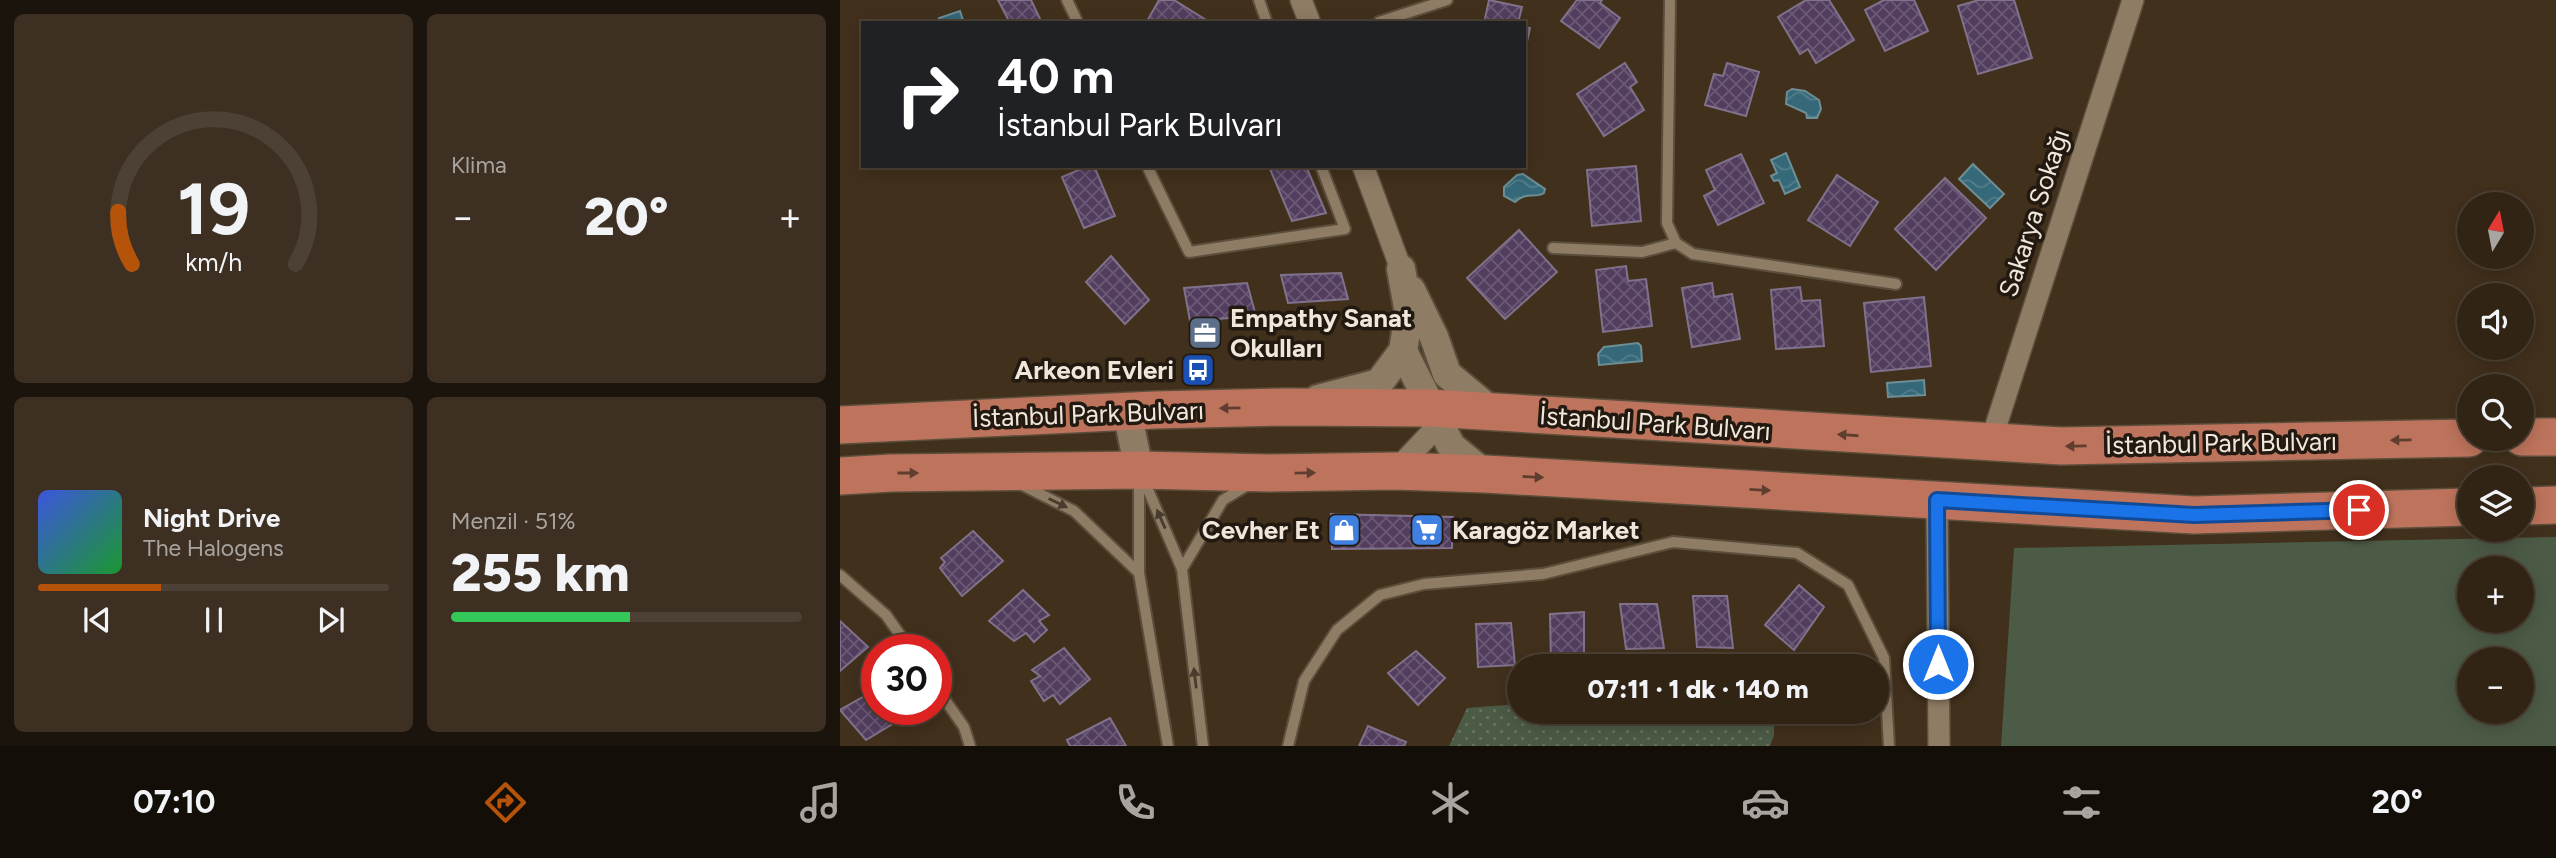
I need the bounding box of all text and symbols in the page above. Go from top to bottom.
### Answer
text: 40 m [997,46,1114,105]
icon: right [882,49,973,140]
text: İstanbul Park Bulvarı [997,106,1282,144]
street label: Sakarya Sokağı [1992,125,2076,301]
text: Klima [451,151,507,179]
text: 19 [177,166,250,253]
text: 20° [584,186,669,248]
north arrow [2457,192,2534,270]
map controls [2457,192,2534,724]
text: − [451,194,475,240]
text: + [778,194,802,240]
text: km/h [185,247,242,277]
button: sound [2457,283,2534,360]
place label: Empathy Sanat Okulları [1230,302,1412,364]
office icon: Empathy Sanat Okulları [1186,314,1224,352]
bus stop icon: Arkeon Evleri [1179,351,1217,389]
place label: Arkeon Evleri [1015,354,1174,386]
button: search [2457,374,2534,451]
street label: İstanbul Park Bulvarı [972,394,1204,434]
street label: İstanbul Park Bulvarı [1538,399,1772,447]
one-way arrow [1219,402,1241,414]
street label: İstanbul Park Bulvarı [2105,425,2337,461]
one-way arrow [1837,429,1859,440]
one-way arrow [2390,434,2412,445]
one-way arrow [2064,440,2086,452]
button: layers [2457,465,2534,542]
one-way arrow [897,467,919,479]
one-way arrow [1295,467,1317,479]
one-way arrow [1522,472,1544,483]
pin [2329,480,2389,540]
one-way arrow [1749,485,1771,496]
icon: arrive [2340,491,2378,529]
one-way arrow [1048,497,1068,508]
text: Night Drive [143,502,280,534]
text: Menzil · 51% [451,507,576,535]
one-way arrow [1155,509,1166,530]
shop icon: Cevher Et [1325,511,1363,549]
supermarket icon: Karagöz Market [1408,511,1446,549]
place label: Cevher Et [1202,514,1320,546]
place label: Karagöz Market [1452,514,1640,546]
text: The Halogens [143,534,284,562]
text: 255 km [451,542,630,604]
button: + [2457,556,2534,633]
icon: previous [78,601,116,639]
icon: pause [195,601,233,639]
icon: next [312,601,350,639]
position arrow [1901,627,1975,701]
speed limit sign: 30 [861,634,952,725]
button: − [2457,647,2534,724]
one-way arrow [1189,667,1200,689]
text: 07:11 · 1 dk · 140 m [1587,673,1809,705]
icon: directions [481,778,530,827]
icon: music [796,778,845,827]
icon: phone [1111,778,1160,827]
icon: climate [1426,778,1475,827]
icon: car [1741,778,1790,827]
icon: filters [2057,778,2106,827]
text: 07:10 [133,783,215,821]
text: 20° [2372,783,2423,821]

